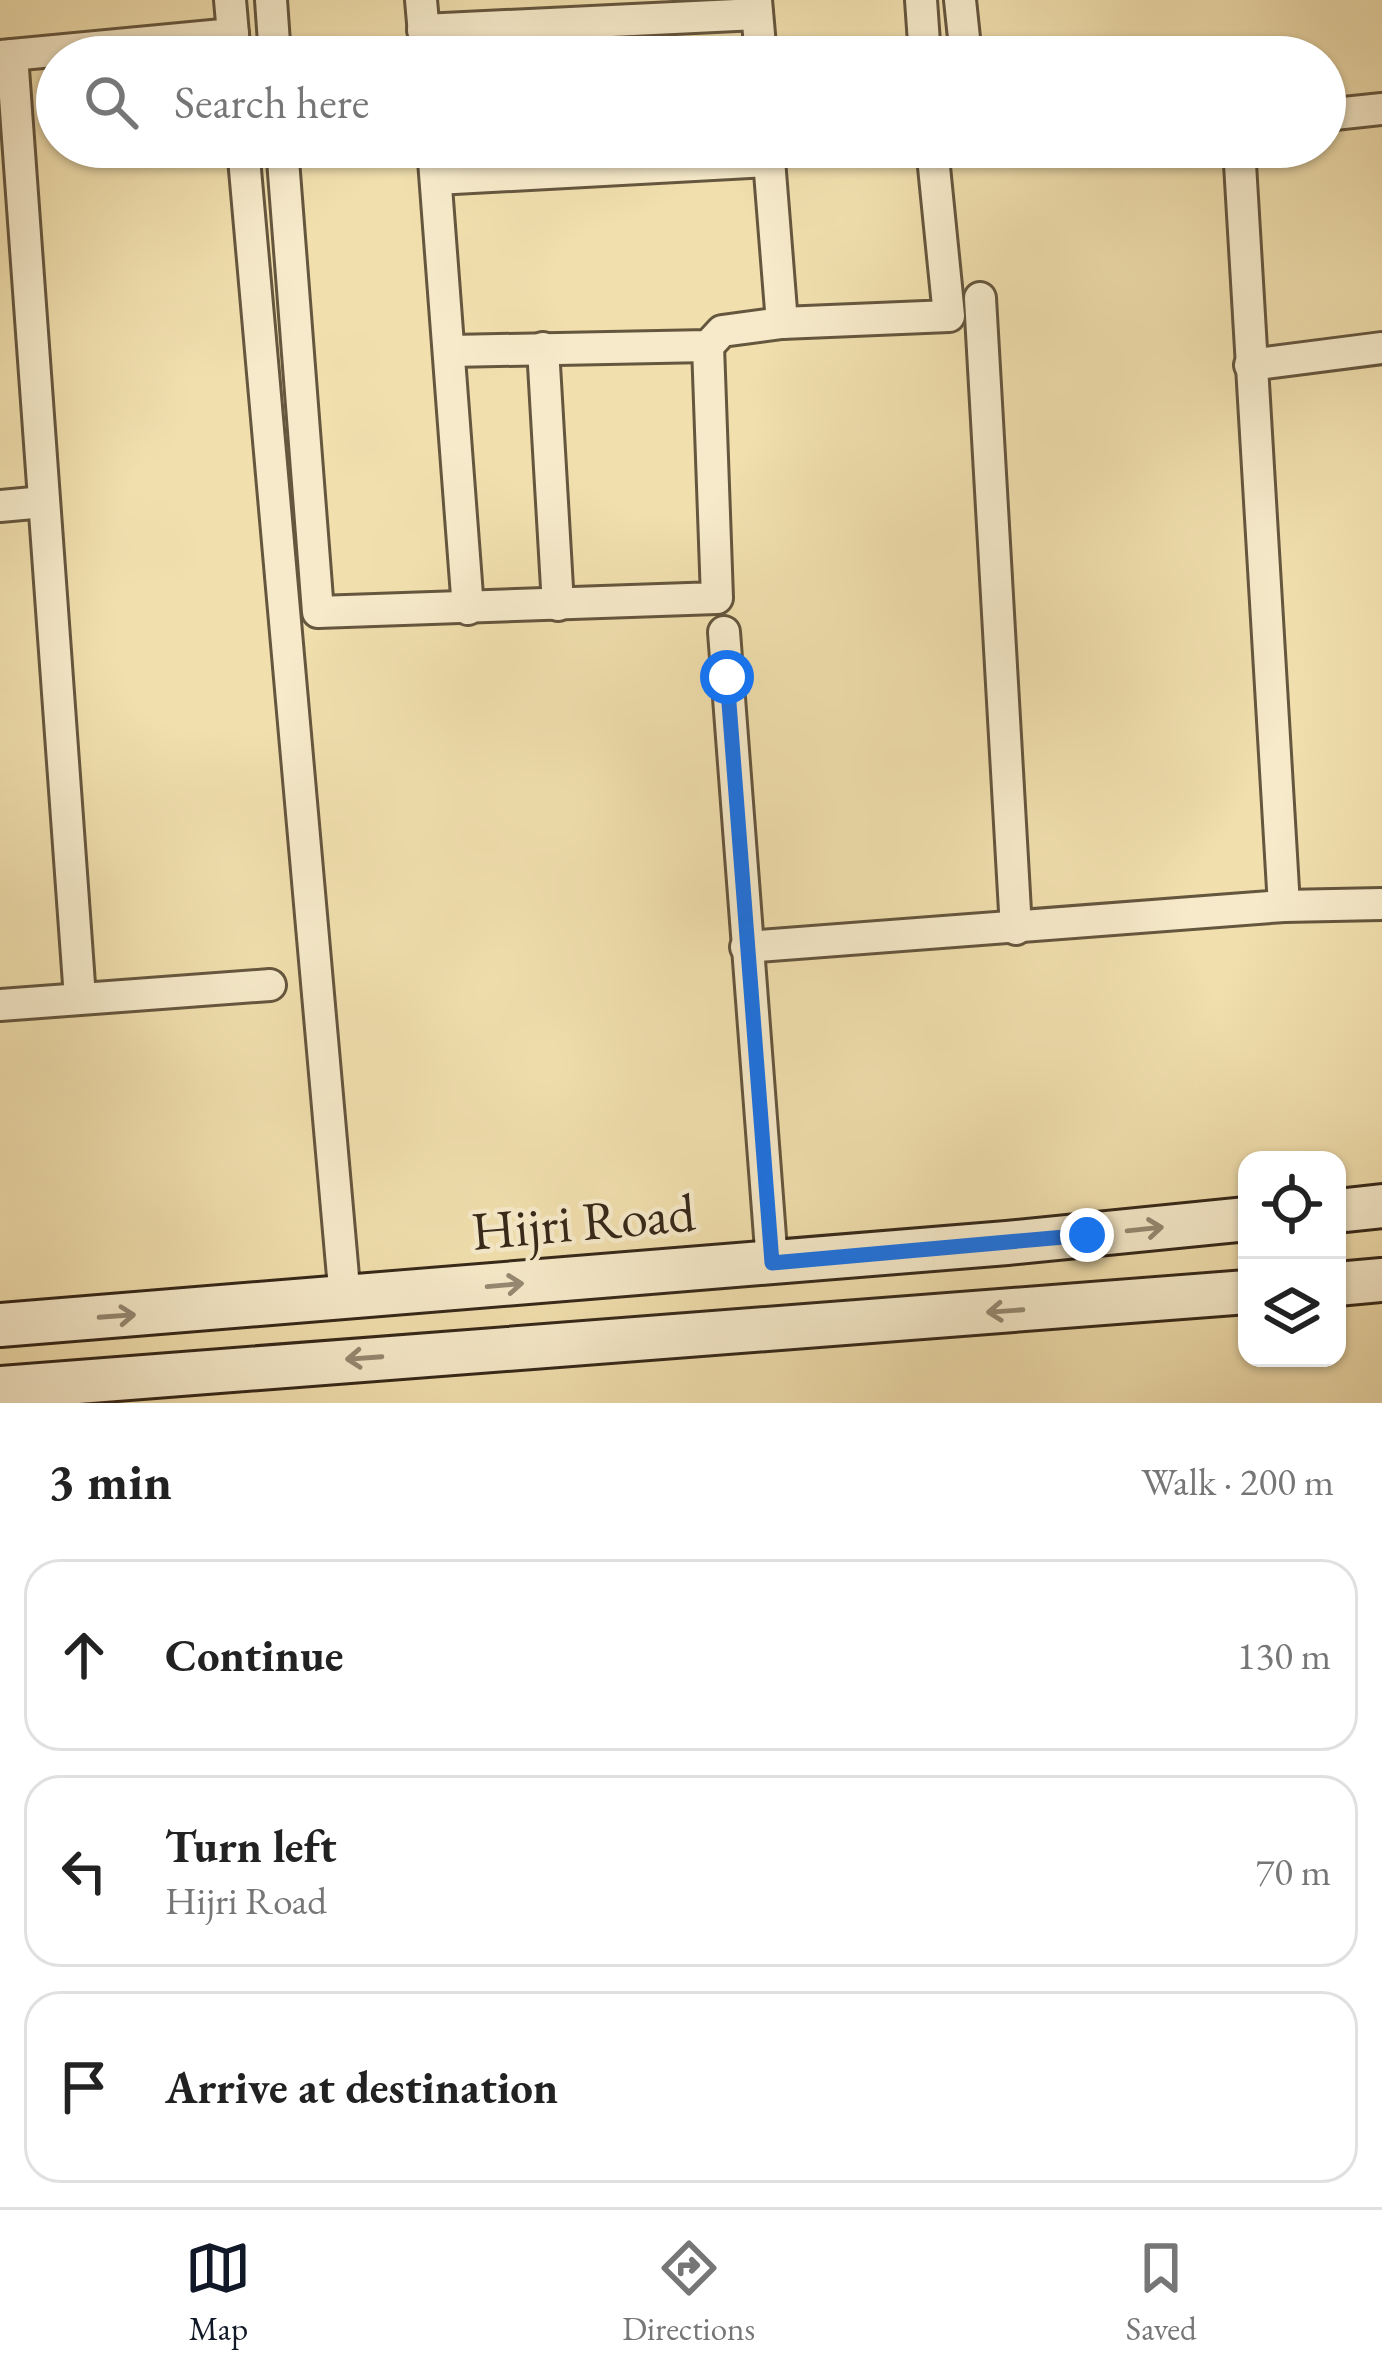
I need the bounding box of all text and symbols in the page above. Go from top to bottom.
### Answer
search box [36,36,1346,168]
icon: search [78,69,144,135]
text: Search here [174,73,369,131]
route start [700,650,754,704]
map controls [1238,1151,1346,1367]
button: locate [1238,1151,1346,1259]
street label: Hijri Road [468,1176,698,1266]
route end [1060,1208,1114,1262]
one-way arrow [1125,1218,1164,1240]
button: layers [1238,1259,1346,1367]
one-way arrow [485,1273,524,1296]
one-way arrow [986,1300,1025,1323]
one-way arrow [97,1304,136,1327]
one-way arrow [346,1346,385,1369]
text: 3 min [48,1448,172,1514]
text: Walk · 200 m [1141,1456,1334,1507]
icon: ahead [51,1622,117,1688]
text: Continue [165,1626,343,1684]
text: 130 m [1237,1630,1331,1681]
text: Turn left [165,1817,337,1875]
icon: left [51,1838,117,1904]
text: 70 m [1255,1846,1331,1897]
text: Hijri Road [165,1875,327,1926]
icon: arrive [51,2054,117,2120]
text: Arrive at destination [165,2058,558,2116]
tab: Map [185,2235,251,2350]
tab: Directions [622,2235,755,2350]
tab: Saved [1126,2235,1197,2350]

